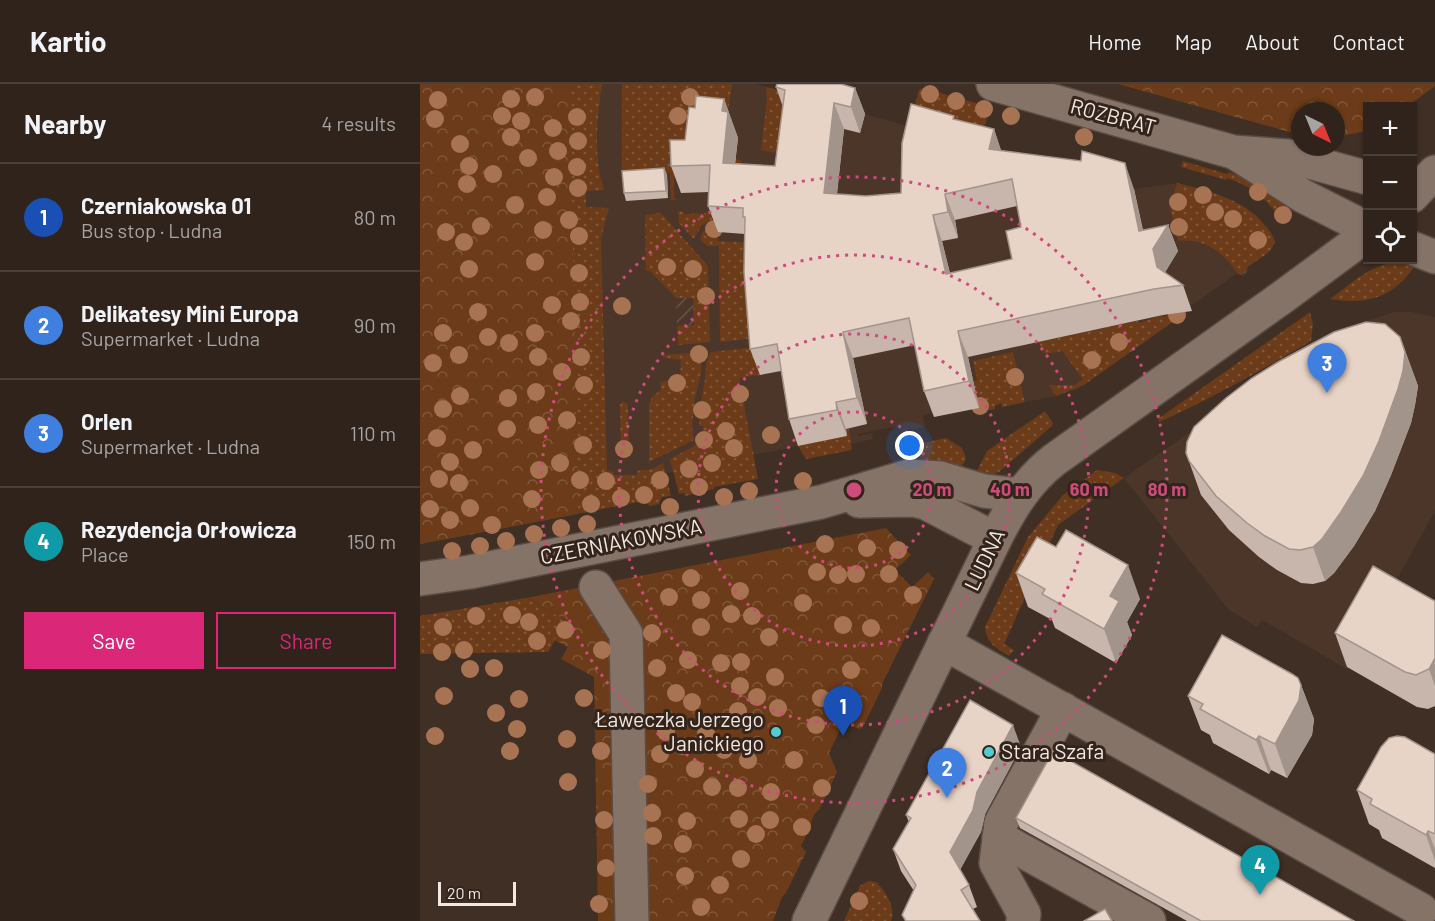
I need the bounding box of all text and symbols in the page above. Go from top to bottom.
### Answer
text: Kartio [30,24,107,58]
text: Home [1088,29,1142,54]
text: Map [1175,29,1212,54]
text: About [1245,29,1300,54]
text: Contact [1333,29,1405,54]
street label: ROZBRAT [1068,92,1159,139]
north arrow [1291,102,1345,156]
map controls [1363,102,1417,264]
button: + [1363,102,1417,156]
text: Nearby [24,108,106,139]
text: 4 results [321,111,396,135]
button: − [1363,156,1417,210]
text: Czerniakowska 01 [81,192,251,218]
text: 1 [40,205,47,229]
text: 80 m [354,205,396,229]
button: locate [1363,210,1417,264]
text: Bus stop · Ludna [81,218,222,242]
text: Delikatesy Mini Europa [81,300,299,326]
text: 2 [38,313,49,337]
text: 90 m [354,313,396,337]
text: Supermarket · Ludna [81,326,260,350]
pin: 3 [1308,344,1346,393]
text: Orlen [81,408,133,434]
text: 3 [38,421,49,445]
text: 110 m [350,421,396,445]
your location [895,431,924,460]
text: Supermarket · Ludna [81,434,260,458]
text: 20 m [913,478,951,500]
text: 40 m [990,478,1030,500]
text: 60 m [1070,478,1108,500]
text: 80 m [1148,478,1186,500]
centre of rings [844,480,864,500]
street label: CZERNIAKOWSKA [538,513,704,568]
text: Rezydencja Orłowicza [81,516,297,542]
street label: LUDNA [958,524,1009,594]
text: 4 [37,529,50,553]
text: 150 m [347,529,396,553]
text: Place [81,542,129,566]
button: Save [24,612,204,669]
button: Share [216,612,396,669]
pin: 1 [824,686,862,736]
place label: Ławeczka Jerzego Janickiego [594,706,764,755]
marker: Ławeczka Jerzego Janickiego [769,725,783,739]
place label: Stara Szafa [1001,738,1104,763]
marker: Stara Szafa [982,745,996,759]
pin: 2 [928,748,966,798]
pin: 4 [1240,846,1280,895]
scale bar [438,879,516,906]
text: 20 m [447,883,481,902]

